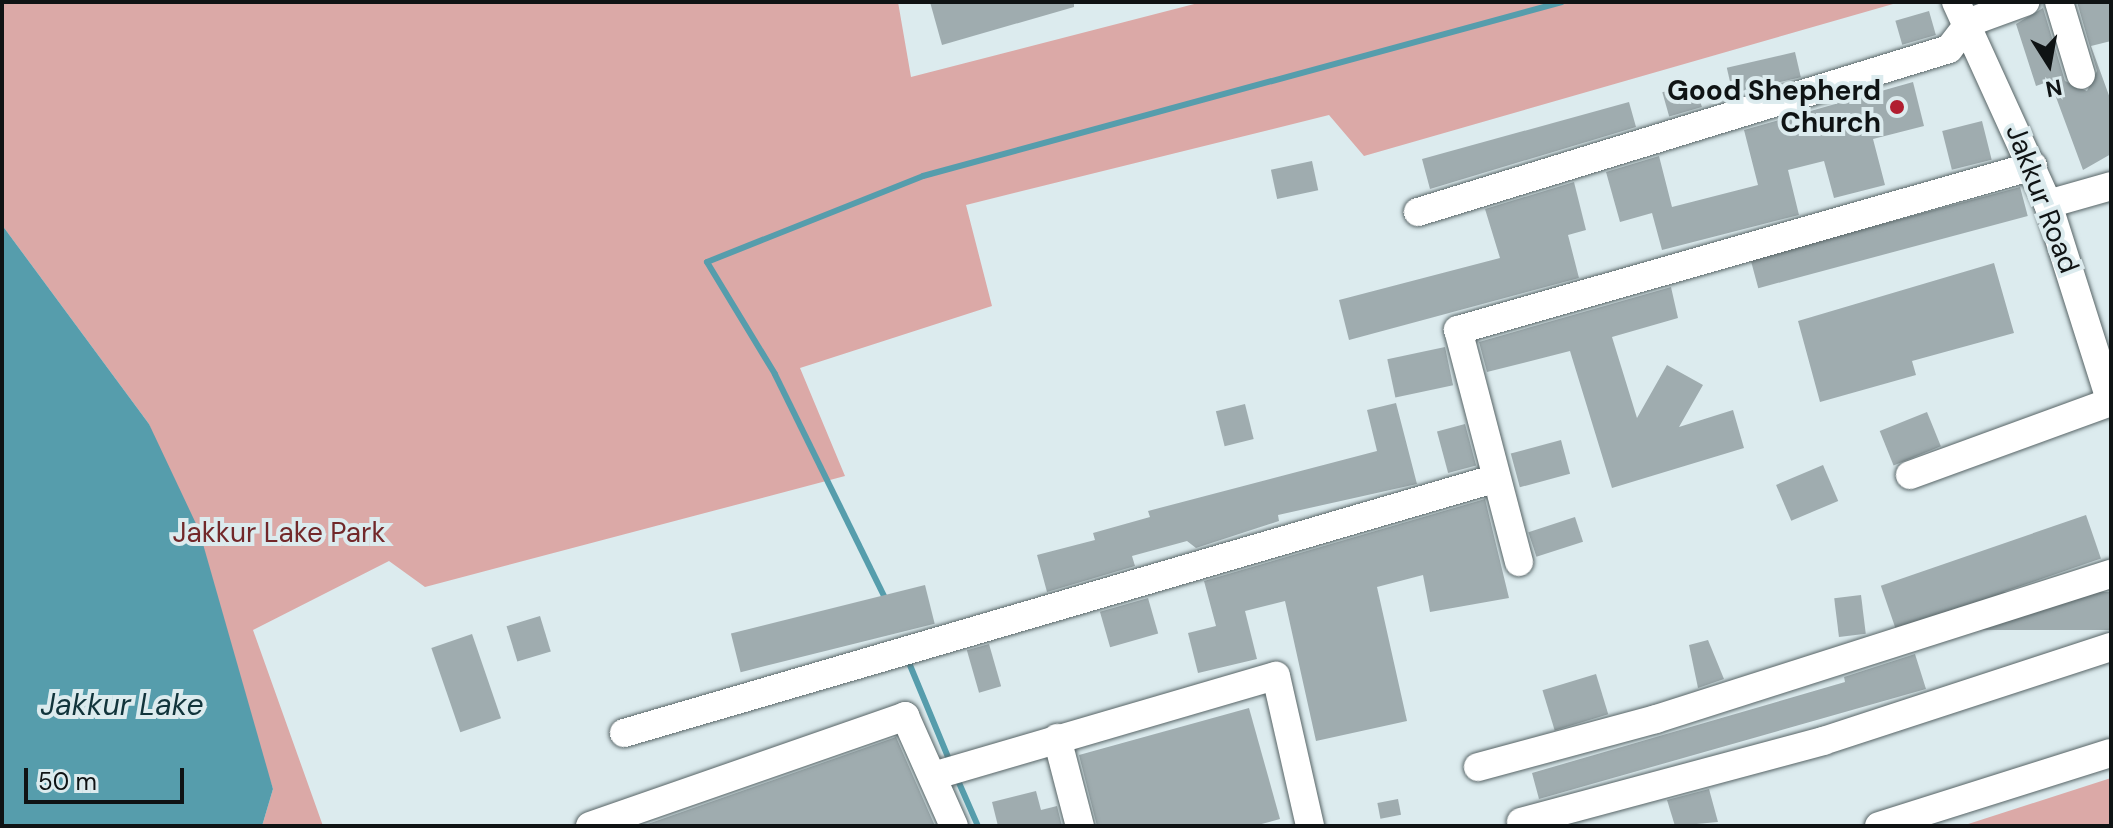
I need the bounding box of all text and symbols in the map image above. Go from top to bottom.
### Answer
north arrow [2009,24,2089,104]
text: N [2043,72,2064,104]
place label: Good Shepherd Church [1667,74,1881,140]
marker: Good Shepherd Church [1888,98,1906,116]
street label: Jakkur Road [1998,120,2086,278]
park label: Jakkur Lake Park [172,516,386,550]
water label: Jakkur Lake [41,687,203,723]
scale bar [28,752,188,802]
text: 50 m [38,766,97,797]

